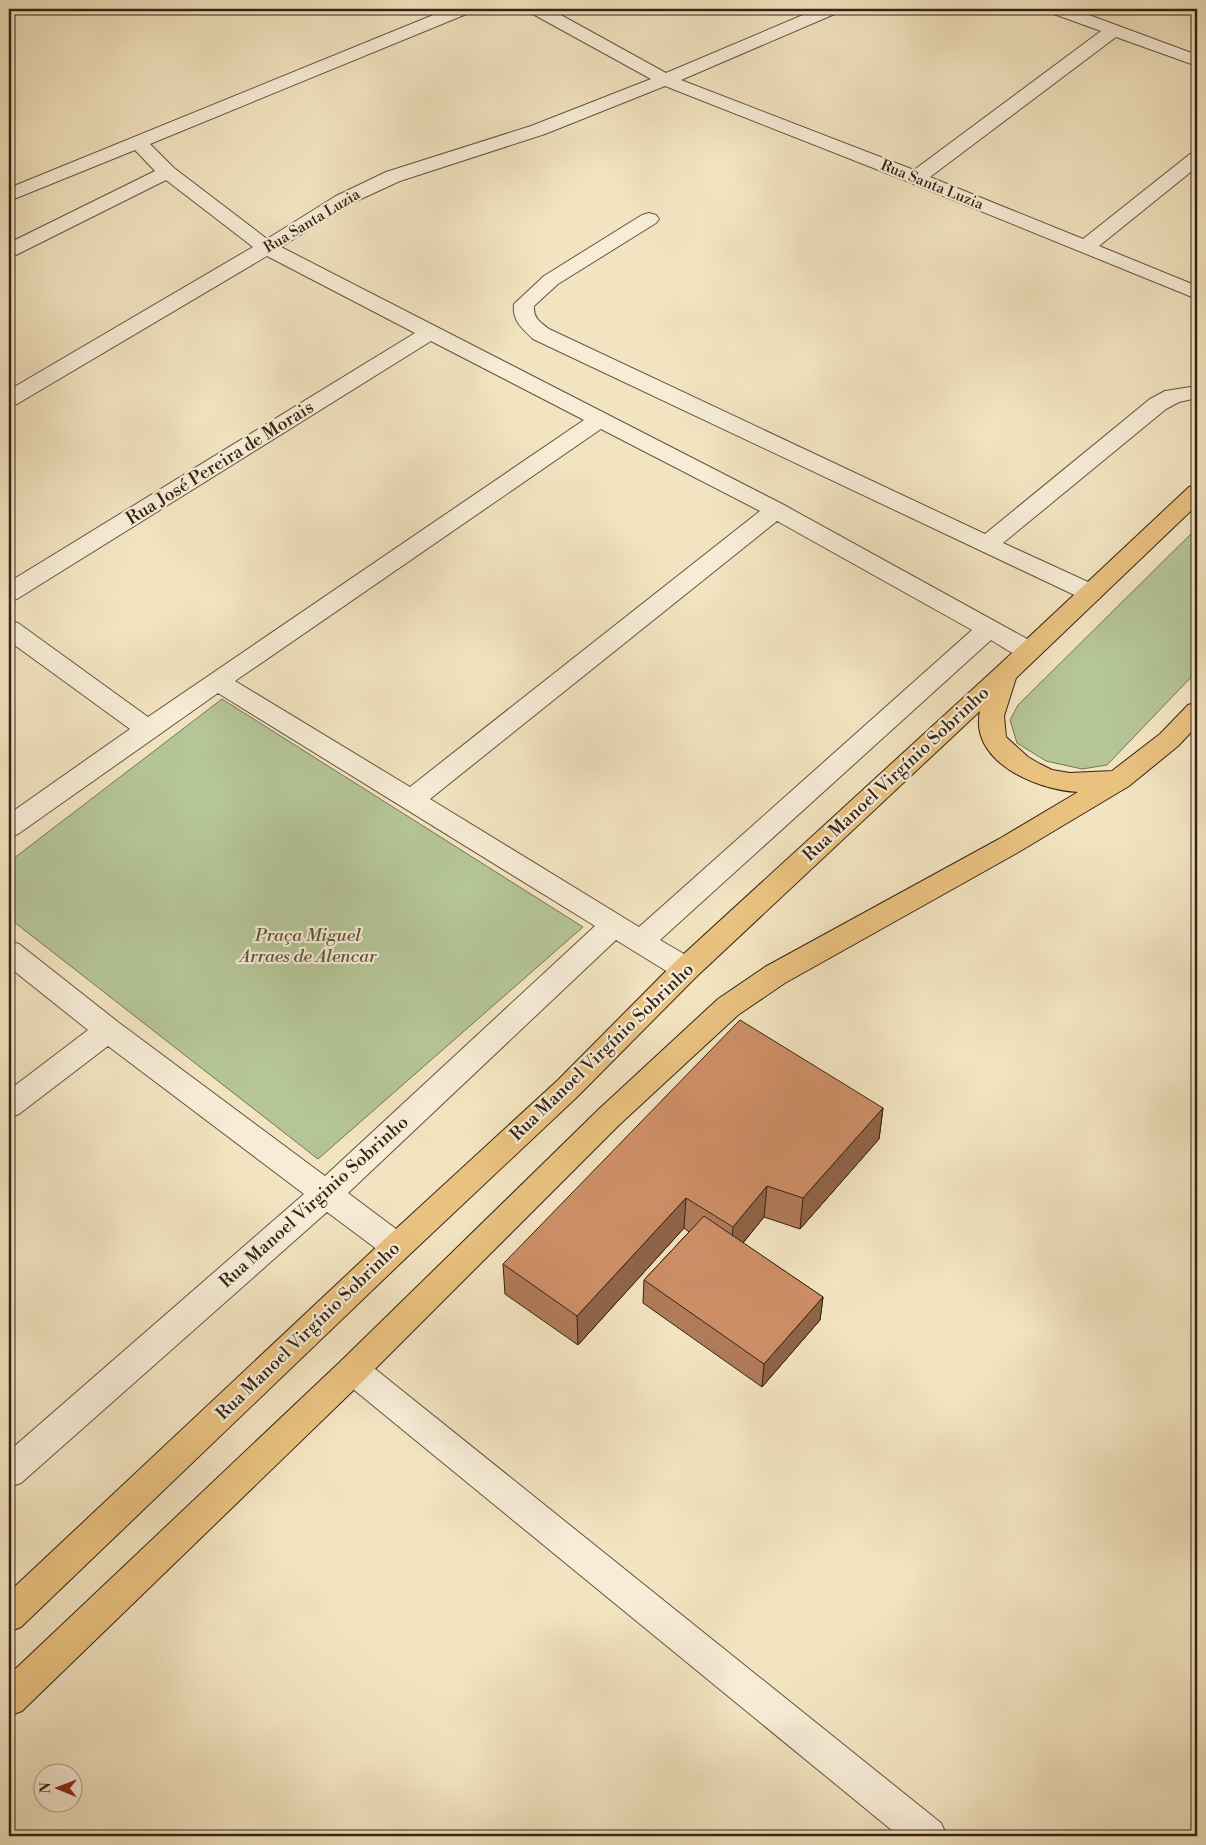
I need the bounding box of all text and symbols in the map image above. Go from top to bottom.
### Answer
street label: Rua Santa Luzia [878,156,987,214]
street label: Rua Santa Luzia [260,185,364,257]
street label: Rua José Pereira de Morais [122,396,318,530]
street label: Rua Manoel Virgínio Sobrinho [798,681,994,867]
park label: Praça Miguel Arraes de Alencar [237,924,377,968]
street label: Rua Manoel Virgínio Sobrinho [505,958,699,1146]
street label: Rua Manoel Virginio Sobrinho [215,1111,413,1293]
street label: Rua Manoel Virgínio Sobrinho [211,1237,405,1425]
north arrow [32,1762,82,1812]
text: N [37,1782,55,1793]

